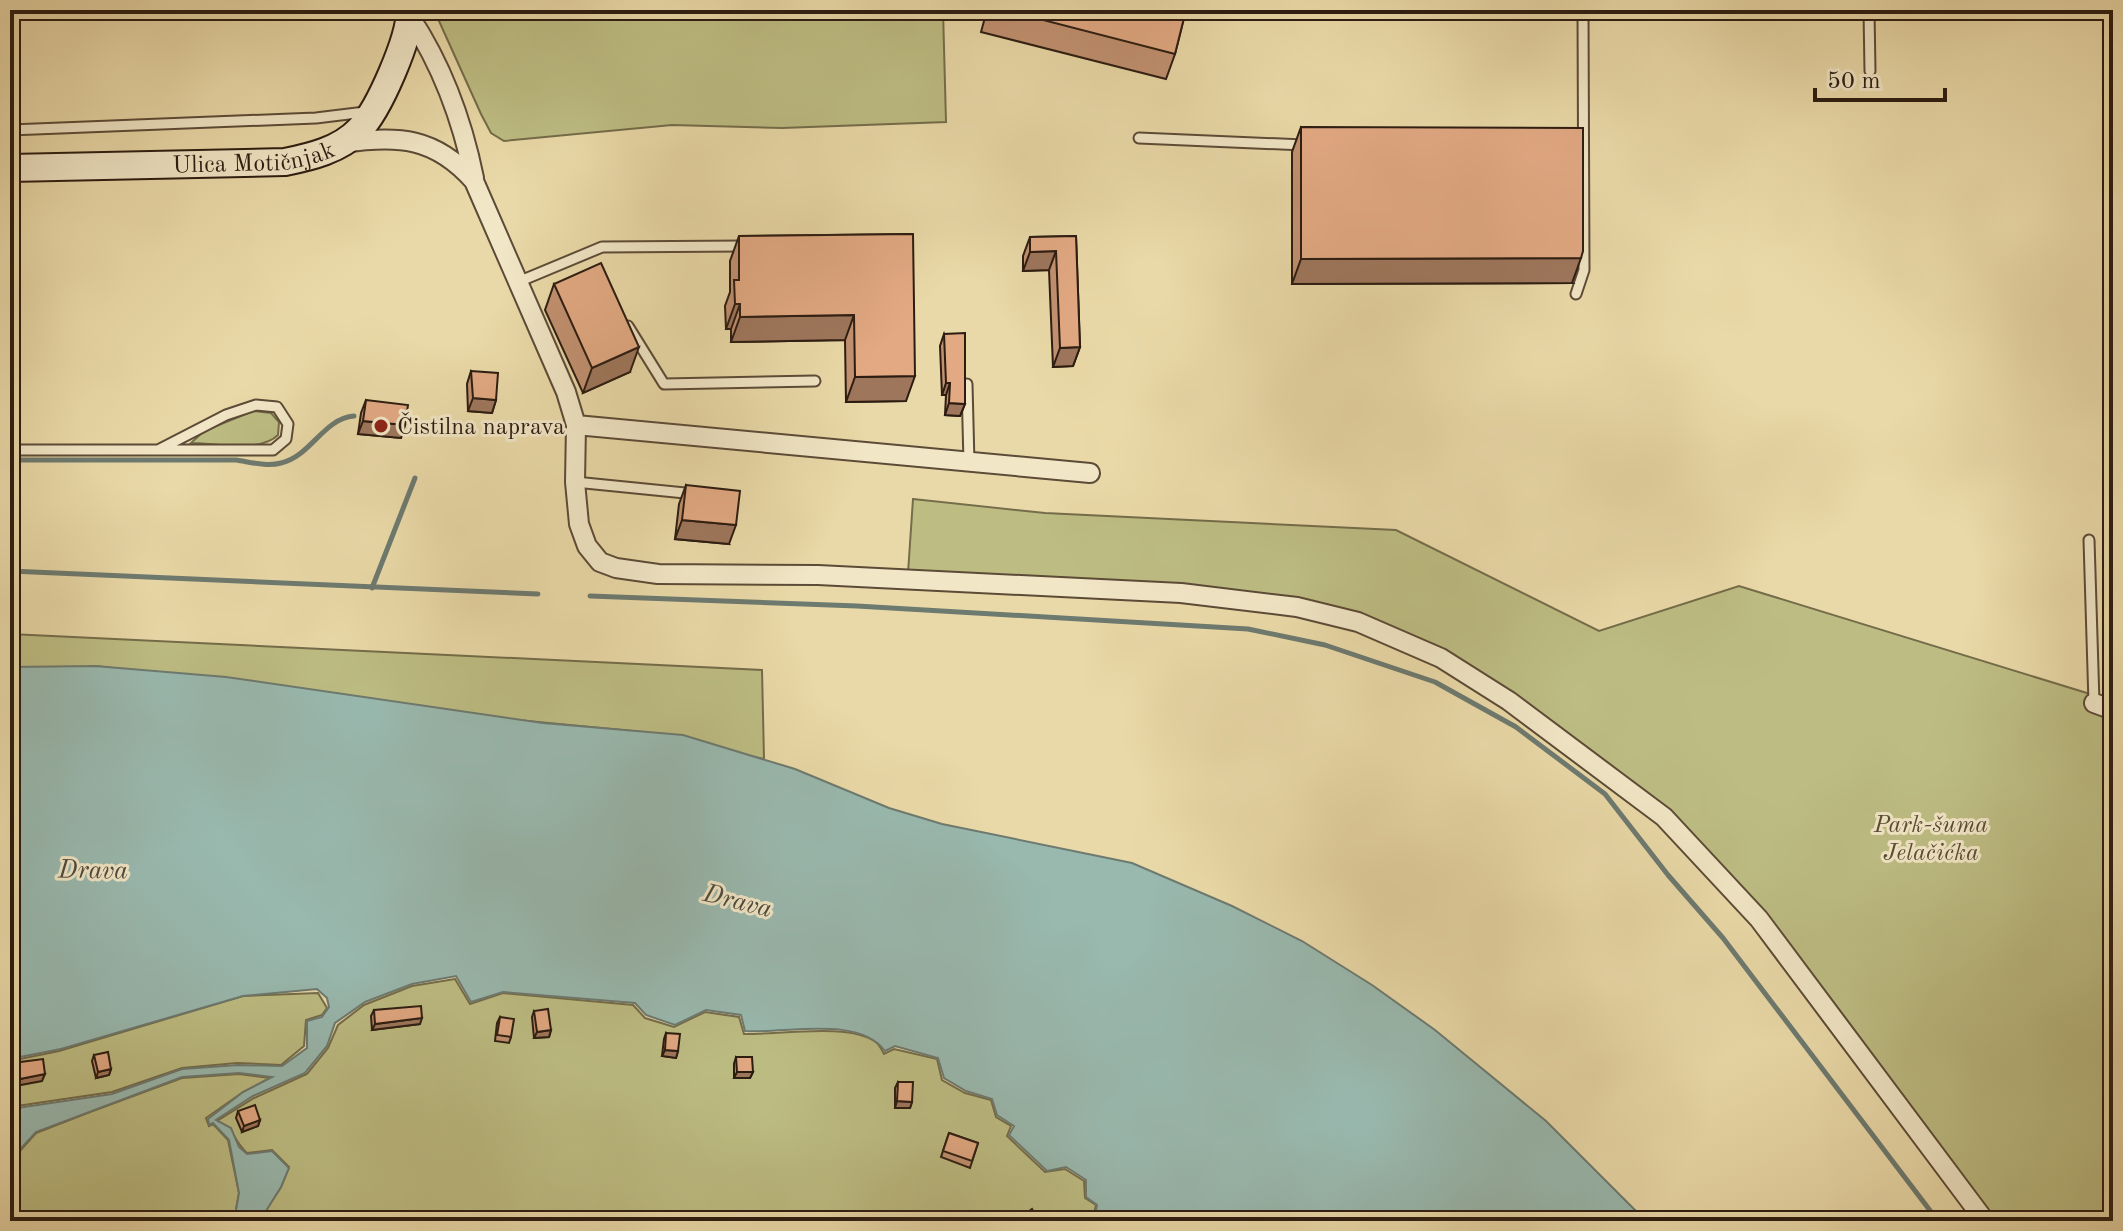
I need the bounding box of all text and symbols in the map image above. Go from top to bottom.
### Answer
scale bar [1815,52,1945,102]
text: 50 m [1827,70,1881,94]
street label: Ulica Motičnjak [172,139,339,178]
place label: Čistilna naprava [397,411,565,440]
marker: Čistilna naprava [372,417,390,435]
park label: Park-šuma Jelačićka [1873,814,1988,866]
water label: Drava [57,857,128,885]
water label: Drava [699,881,775,923]

